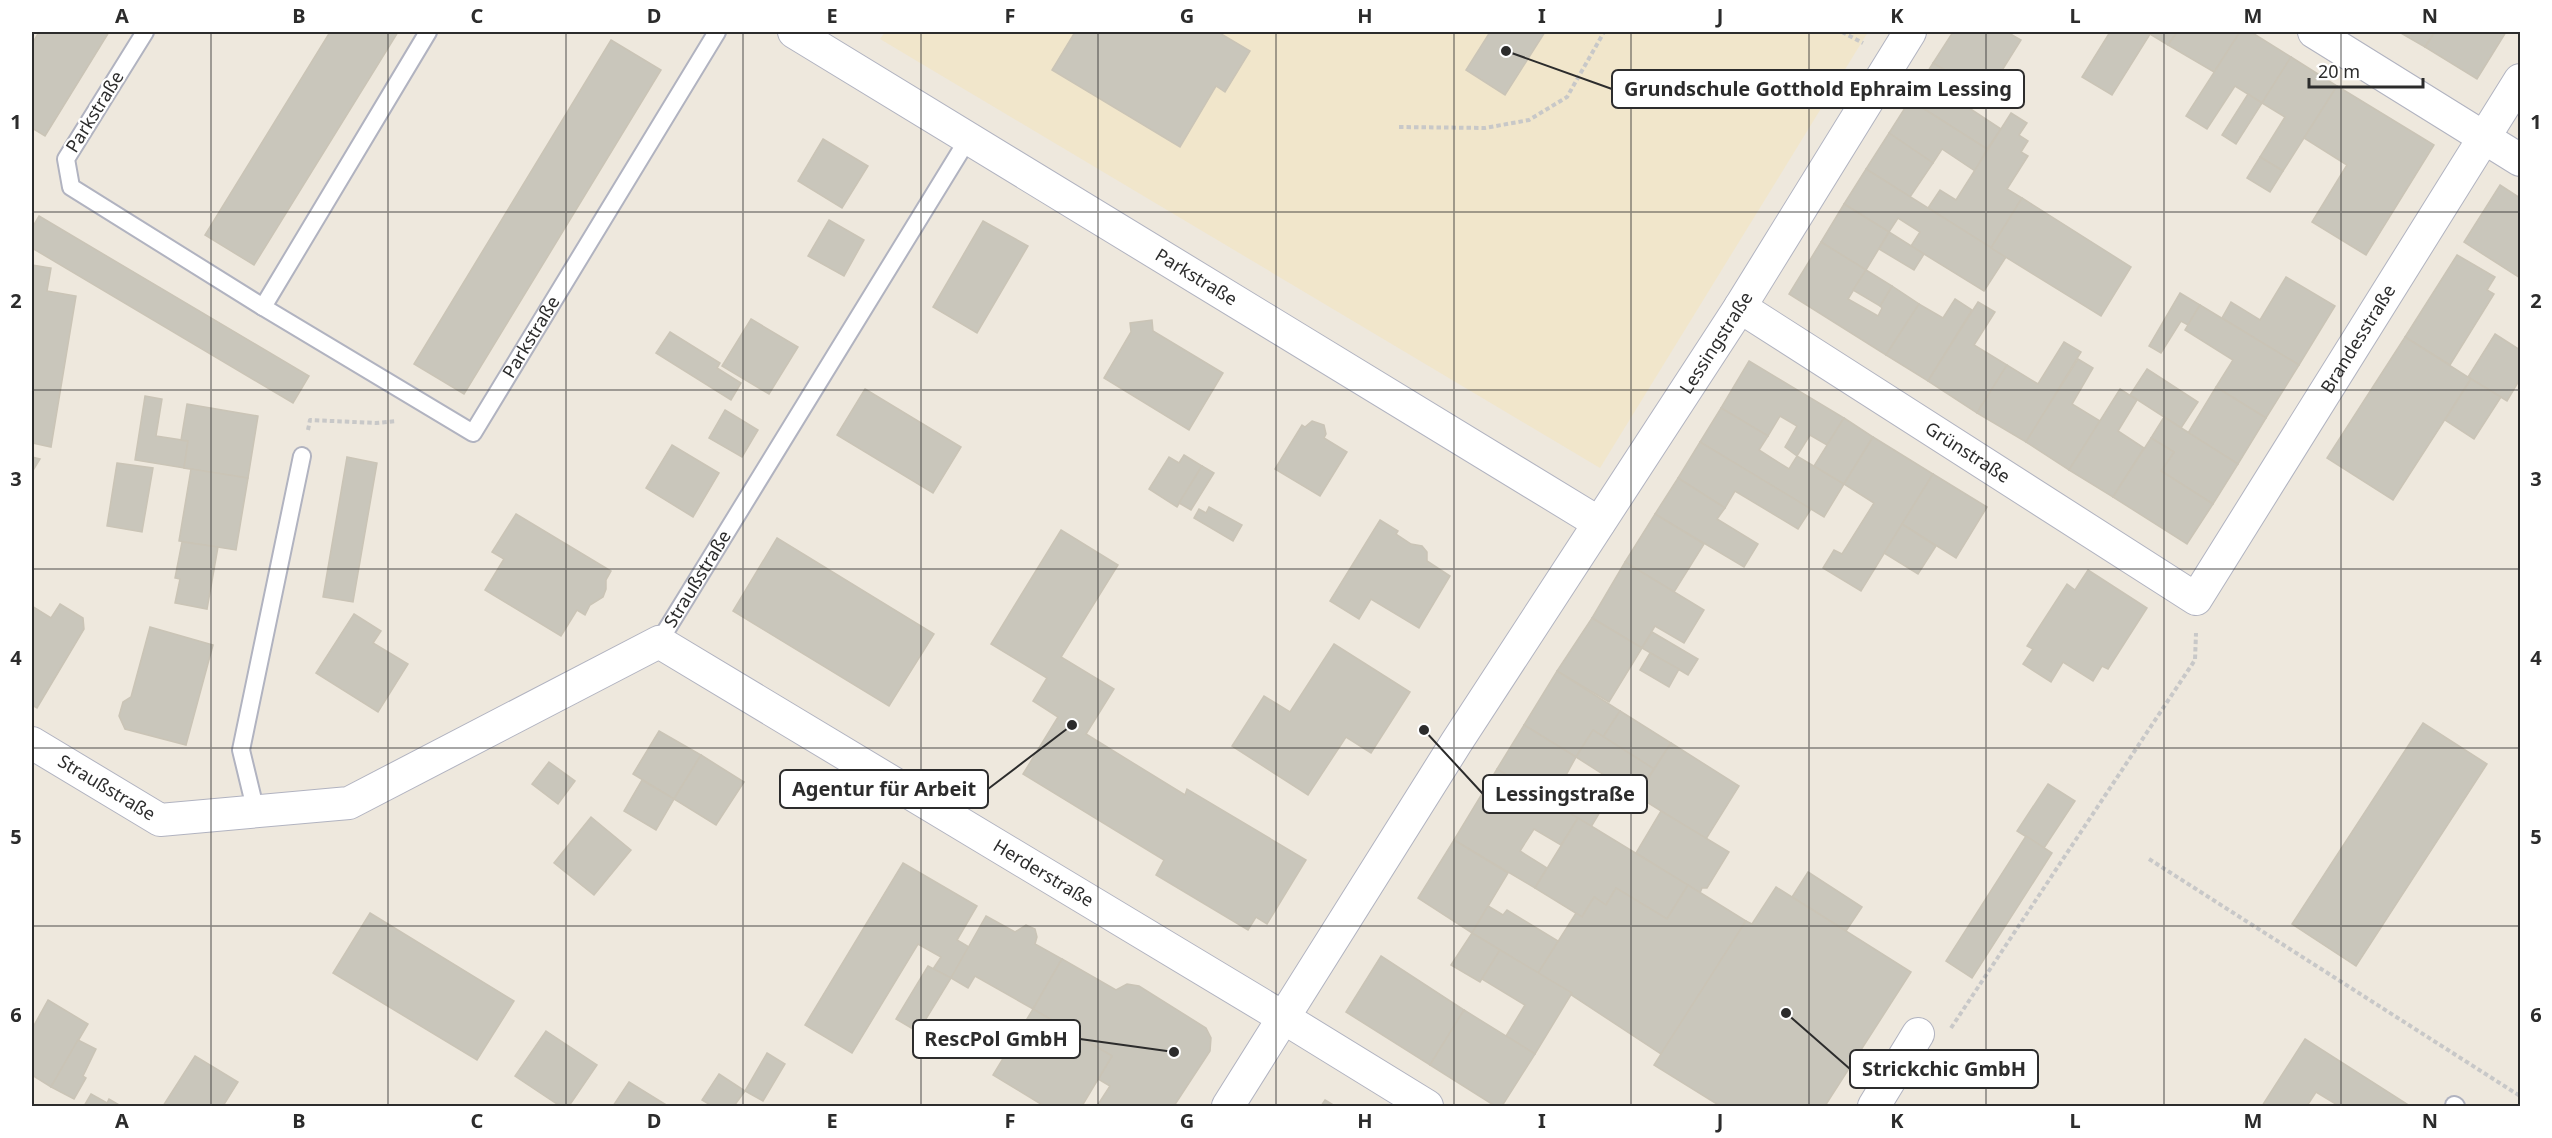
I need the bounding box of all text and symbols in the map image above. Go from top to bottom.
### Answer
text: A [115,2,129,29]
text: B [292,2,306,29]
text: C [471,2,484,29]
text: D [647,2,661,29]
text: E [826,2,838,29]
text: F [1005,2,1015,29]
text: G [1180,2,1194,29]
text: H [1357,2,1373,29]
text: I [1538,2,1546,29]
text: J [1715,2,1723,29]
text: K [1890,2,1904,29]
text: L [2069,2,2081,29]
text: M [2244,2,2262,29]
text: N [2422,2,2438,29]
scale bar [2309,51,2423,89]
text: 20 m [2318,59,2360,83]
street label: Parkstraße [60,66,129,157]
callout: Grundschule Gotthold Ephraim Lessing [1612,70,2024,108]
text: Grundschule Gotthold Ephraim Lessing [1624,75,2012,102]
text: 1 [10,108,22,135]
text: 1 [2530,108,2542,135]
street label: Parkstraße [1151,242,1242,311]
street label: Brandesstraße [2315,280,2400,397]
text: 2 [10,287,22,314]
street label: Lessingstraße [1674,287,1758,398]
text: 2 [2530,287,2542,314]
street label: Parkstraße [496,291,565,382]
street label: Grünstraße [1921,416,2015,488]
text: 3 [10,465,22,492]
text: 3 [2530,465,2542,492]
street label: Straußstraße [658,525,736,632]
text: 4 [10,644,22,671]
text: 4 [2530,644,2542,671]
street label: Straußstraße [54,748,160,826]
callout: Agentur für Arbeit [780,770,988,808]
text: Agentur für Arbeit [792,775,976,802]
callout: Lessingstraße [1483,775,1647,813]
text: Lessingstraße [1495,780,1635,807]
text: 5 [10,823,22,850]
text: 5 [2530,823,2542,850]
street label: Herderstraße [989,833,1099,912]
text: 6 [10,1001,22,1028]
text: 6 [2530,1001,2542,1028]
callout: RescPol GmbH [913,1020,1080,1058]
text: RescPol GmbH [924,1025,1068,1052]
callout: Strickchic GmbH [1850,1050,2038,1088]
text: Strickchic GmbH [1862,1055,2026,1082]
text: A [115,1107,129,1134]
text: B [292,1107,306,1134]
text: C [471,1107,484,1134]
text: D [647,1107,661,1134]
text: E [826,1107,838,1134]
text: F [1005,1107,1015,1134]
text: G [1180,1107,1194,1134]
text: H [1357,1107,1373,1134]
text: I [1538,1107,1546,1134]
text: J [1715,1107,1723,1134]
text: K [1890,1107,1904,1134]
text: L [2069,1107,2081,1134]
text: M [2244,1107,2262,1134]
text: N [2422,1107,2438,1134]

